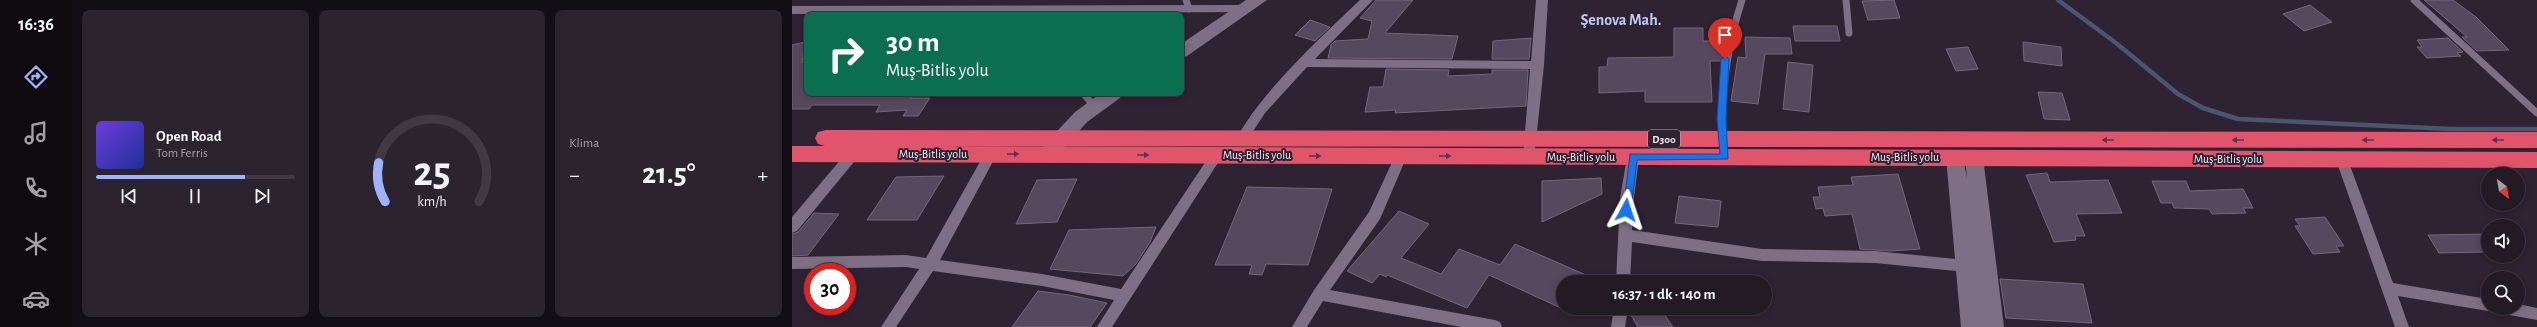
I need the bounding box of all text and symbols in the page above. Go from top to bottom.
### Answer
district label: Şenova Mah. [1581,12,1661,28]
text: 16:36 [18,16,54,34]
pin [1708,18,1742,59]
icon: arrive [1714,24,1736,46]
icon: right [820,28,872,80]
text: 30 m [886,29,939,57]
text: Muş-Bitlis yolu [886,62,989,80]
icon: directions [22,63,50,91]
icon: music [22,119,50,147]
text: Open Road [156,129,222,144]
road number: D300 [1648,130,1680,148]
text: Klima [569,137,599,150]
one-way arrow [2101,137,2114,143]
one-way arrow [2231,137,2244,143]
one-way arrow [2361,137,2374,143]
one-way arrow [2491,137,2504,143]
text: Tom Ferris [156,147,208,160]
street label: Muş-Bitlis yolu [899,148,967,161]
street label: Muş-Bitlis yolu [1223,149,1291,162]
text: 25 [413,151,451,192]
one-way arrow [1007,151,1020,157]
street label: Muş-Bitlis yolu [1547,151,1615,164]
street label: Muş-Bitlis yolu [1871,151,1939,164]
one-way arrow [1137,152,1150,158]
one-way arrow [1309,153,1322,159]
one-way arrow [1439,153,1452,159]
street label: Muş-Bitlis yolu [2194,153,2262,166]
text: 21.5° [642,159,695,189]
text: − [569,164,580,186]
text: + [757,164,768,186]
north arrow [2481,167,2525,211]
map controls [2481,167,2525,315]
icon: phone [22,174,50,202]
icon: previous [118,185,140,207]
icon: pause [184,185,206,207]
icon: next [251,185,273,207]
position arrow [1605,189,1647,231]
text: km/h [417,194,447,208]
button: sound [2481,219,2525,263]
icon: climate [22,230,50,258]
speed limit sign: 30 [804,263,856,315]
button: search [2481,271,2525,315]
icon: car [22,285,50,313]
text: 16:37 · 1 dk · 140 m [1612,287,1716,302]

